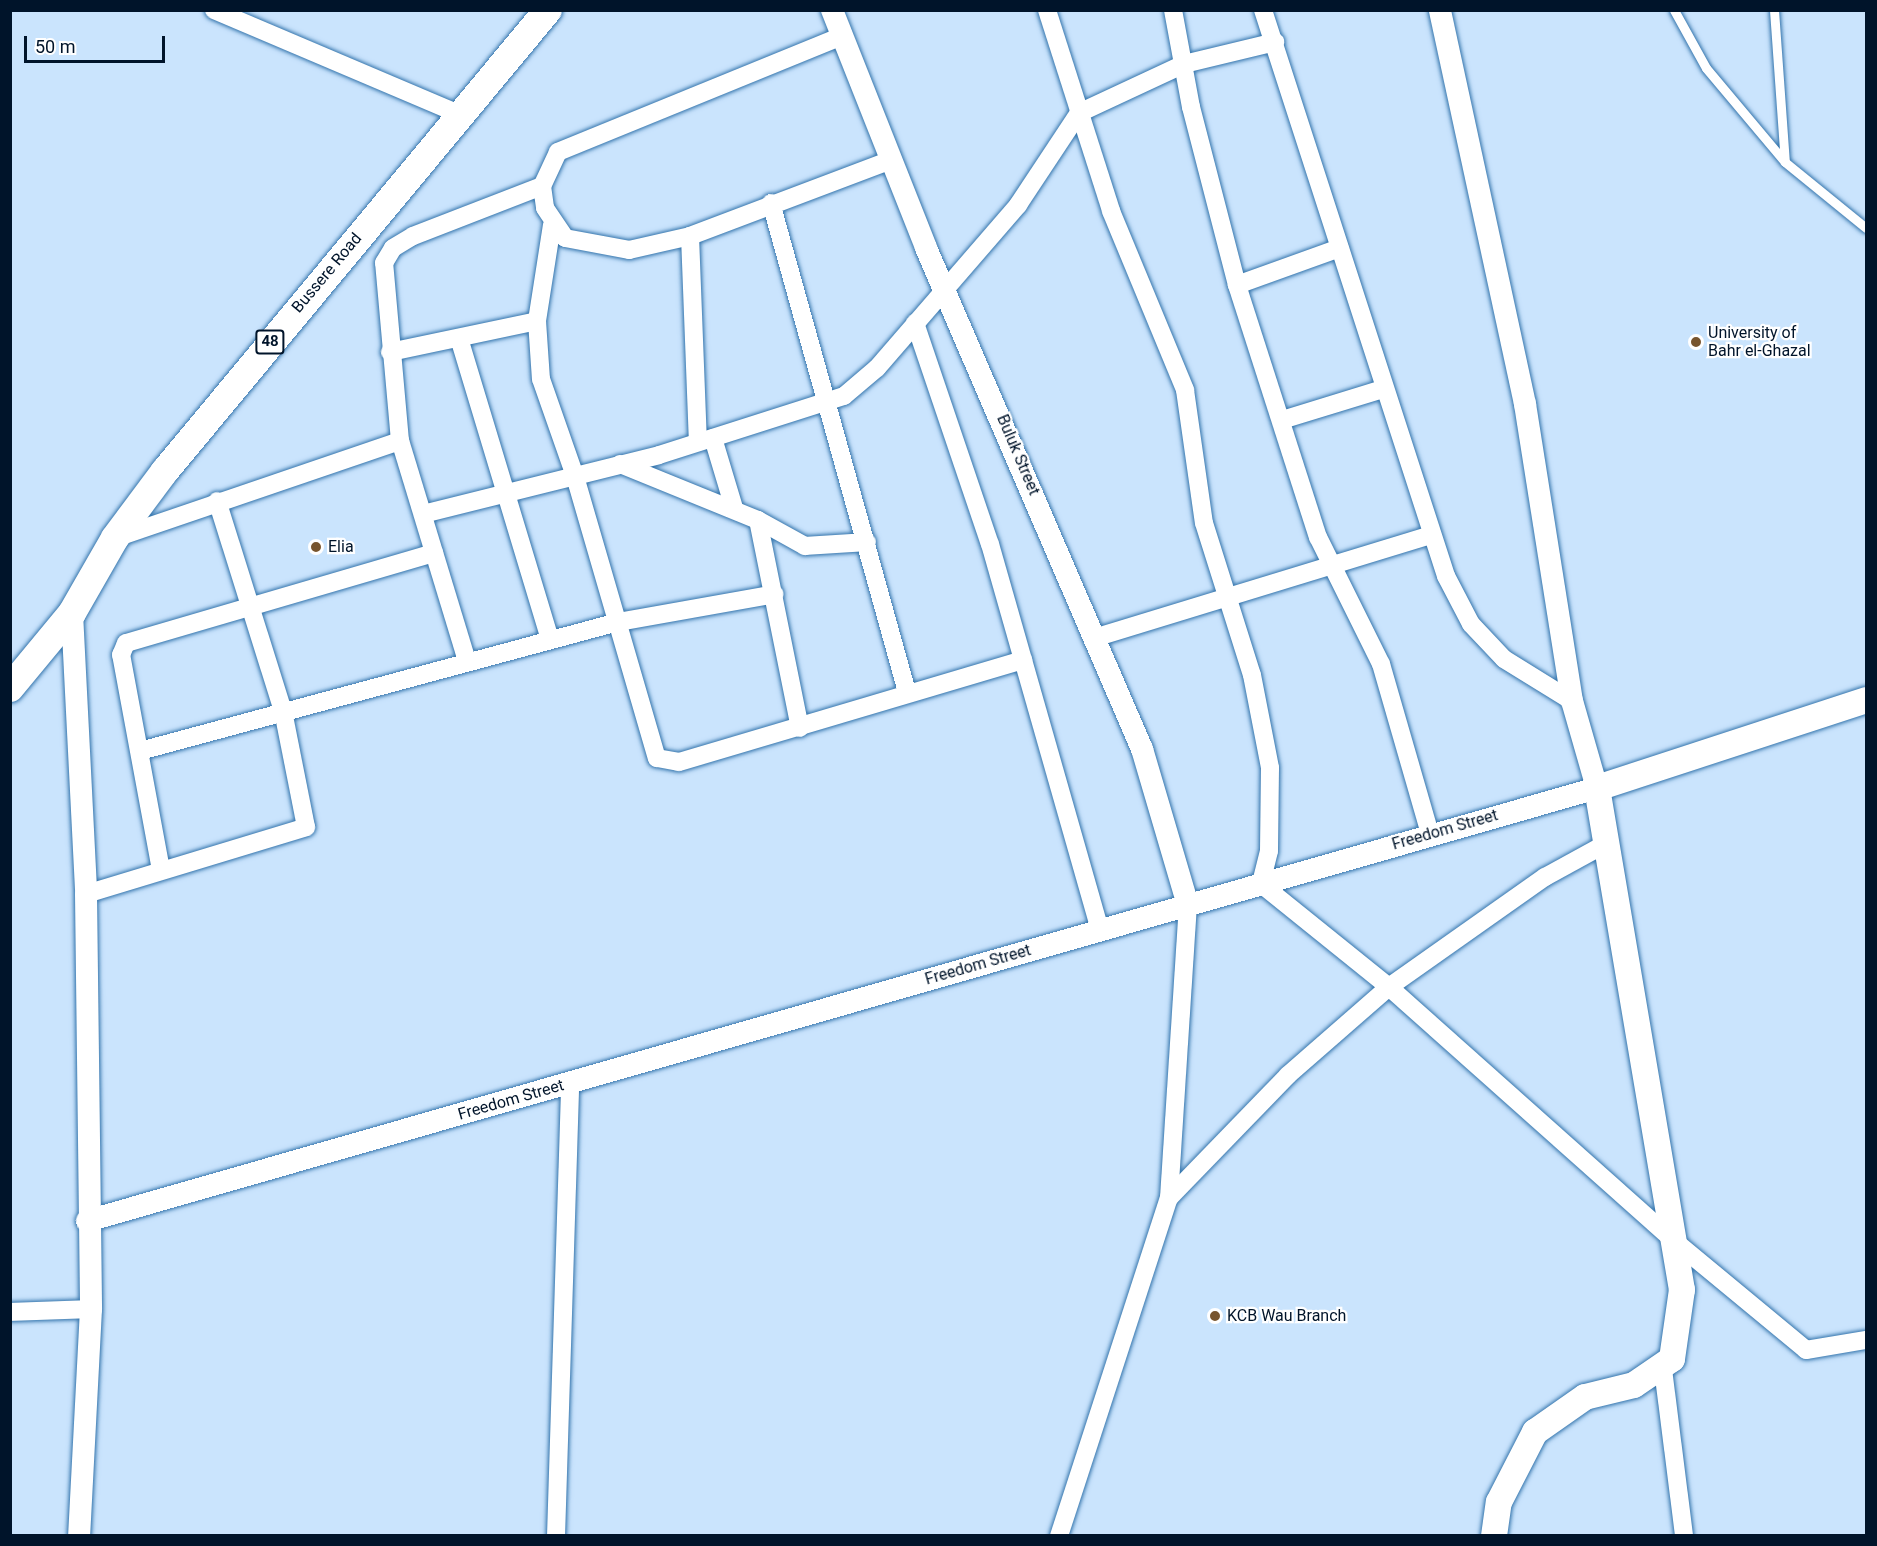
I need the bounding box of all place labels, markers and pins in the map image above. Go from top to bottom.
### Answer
place label: University of Bahr el-Ghazal [1708,323,1811,361]
marker: University of Bahr el-Ghazal [1689,335,1703,349]
place label: Elia [328,537,354,557]
marker: Elia [309,540,323,554]
place label: KCB Wau Branch [1227,1306,1346,1326]
marker: KCB Wau Branch [1208,1309,1222,1323]

